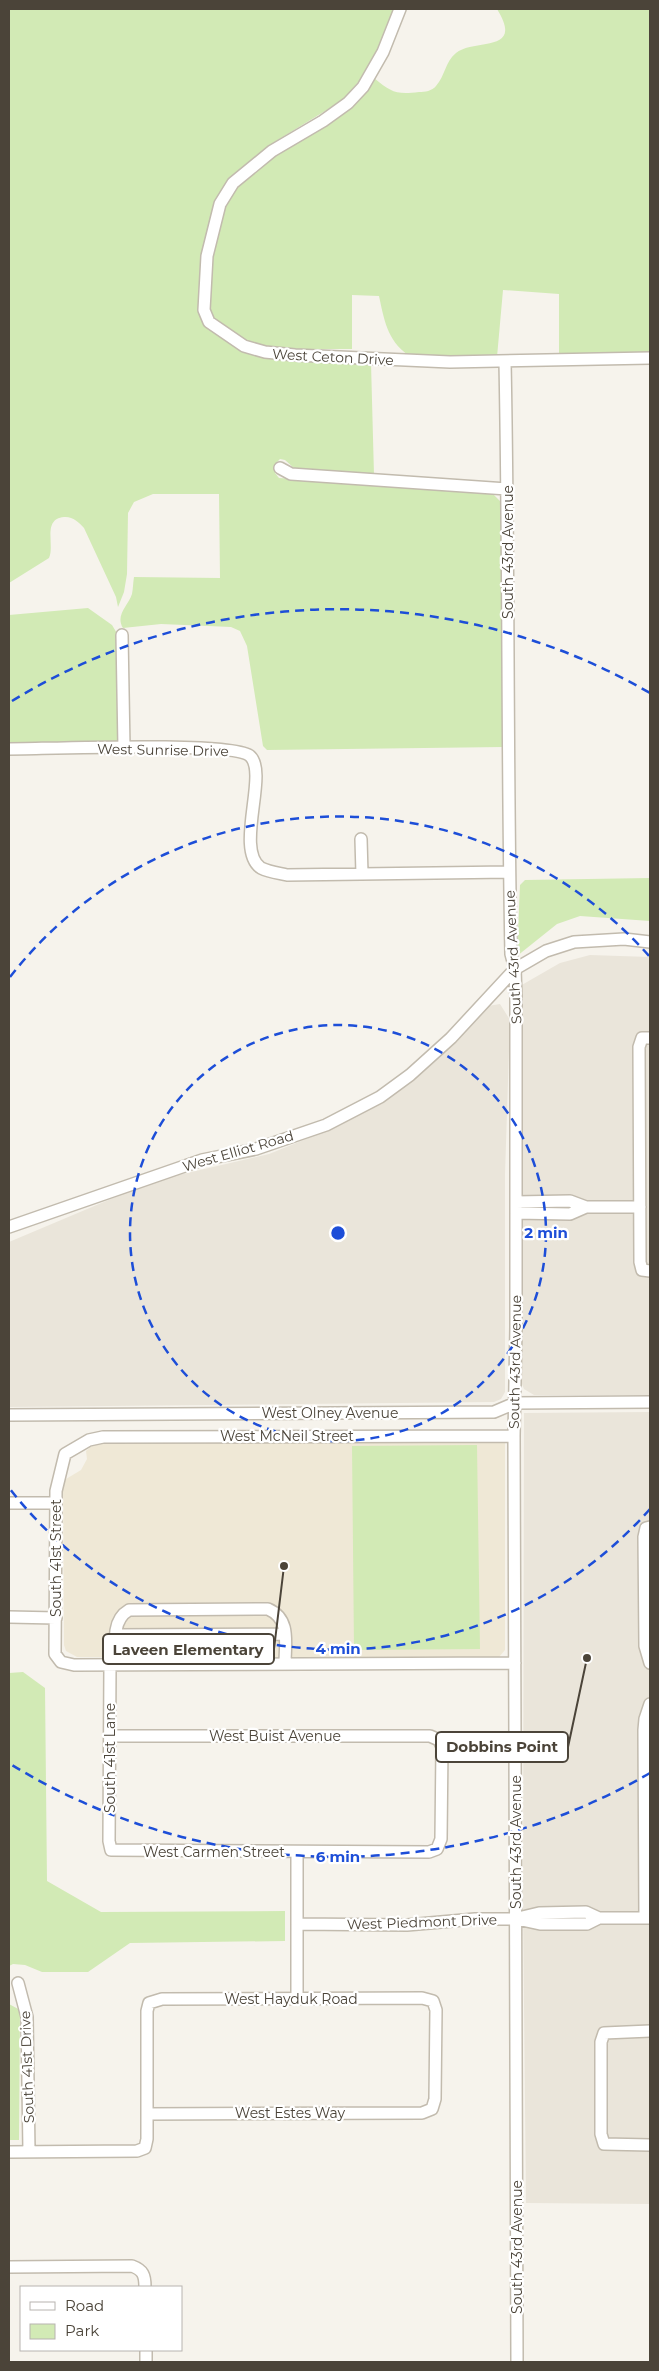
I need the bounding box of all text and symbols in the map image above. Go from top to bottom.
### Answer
street label: West Ceton Drive [272,345,394,369]
street label: South 43rd Avenue [499,485,517,619]
street label: West Sunrise Drive [97,740,229,760]
street label: South 43rd Avenue [501,890,525,1024]
street label: West Elliot Road [180,1127,296,1175]
text: 2 min [524,1223,568,1242]
centre of rings [329,1224,347,1242]
street label: South 43rd Avenue [505,1295,525,1429]
street label: West Olney Avenue [262,1404,398,1422]
street label: West McNeil Street [220,1427,354,1445]
street label: South 41st Street [47,1499,65,1617]
callout: Laveen Elementary [103,1634,274,1664]
text: 4 min [315,1639,361,1658]
text: Laveen Elementary [112,1640,265,1659]
street label: South 41st Lane [101,1703,119,1813]
street label: West Buist Avenue [209,1727,341,1745]
callout: Dobbins Point [436,1732,568,1762]
text: Dobbins Point [446,1737,558,1756]
street label: South 43rd Avenue [507,1775,525,1909]
street label: West Carmen Street [143,1843,285,1861]
text: 6 min [316,1847,360,1866]
street label: West Piedmont Drive [347,1910,497,1934]
street label: West Hayduk Road [224,1990,358,2008]
street label: South 41st Drive [16,2011,38,2123]
street label: West Estes Way [235,2104,346,2122]
street label: South 43rd Avenue [508,2180,526,2314]
legend [20,2286,182,2351]
text: Road [65,2296,104,2315]
text: Park [65,2321,99,2340]

